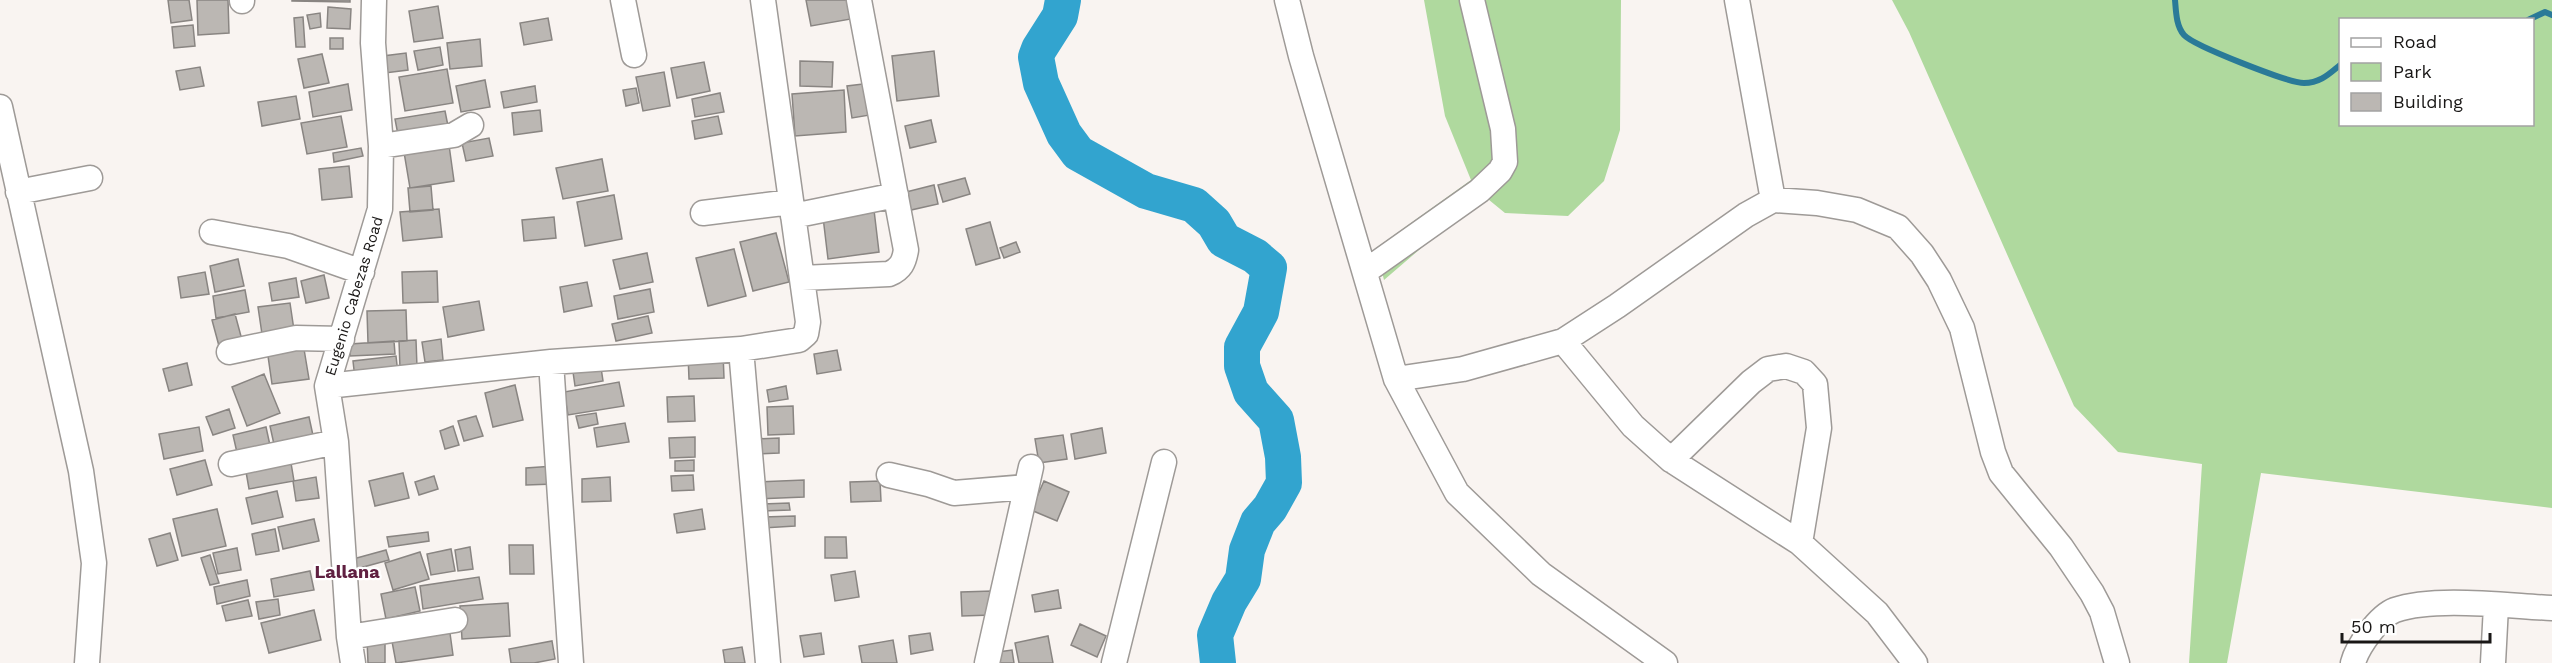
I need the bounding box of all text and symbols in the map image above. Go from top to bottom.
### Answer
legend [2339,18,2534,126]
text: Road [2393,31,2437,52]
text: Park [2393,61,2432,82]
text: Building [2393,91,2463,112]
street label: Eugenio Cabezas Road [321,214,387,378]
district label: Lallana [314,561,380,582]
scale bar [2342,606,2490,644]
text: 50 m [2351,616,2396,637]

